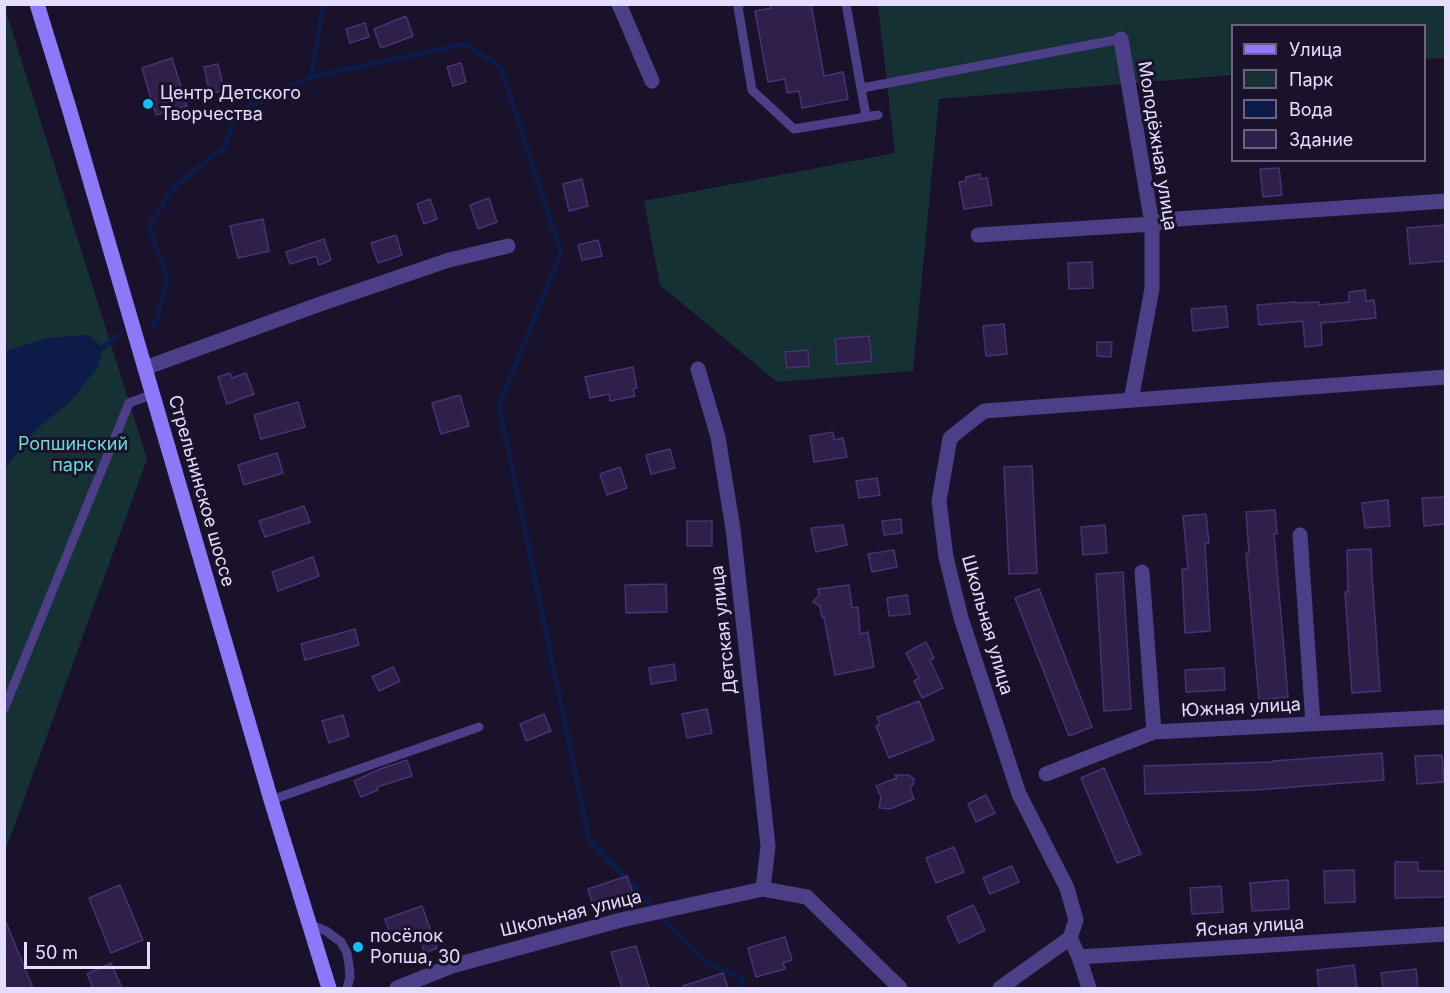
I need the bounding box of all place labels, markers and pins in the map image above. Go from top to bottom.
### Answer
place label: Центр Детского Творчества [160,83,301,125]
marker: Центр Детского Творчества [141,97,155,111]
place label: посёлок Ропша, 30 [370,926,460,968]
marker: посёлок Ропша, 30 [351,940,365,954]

